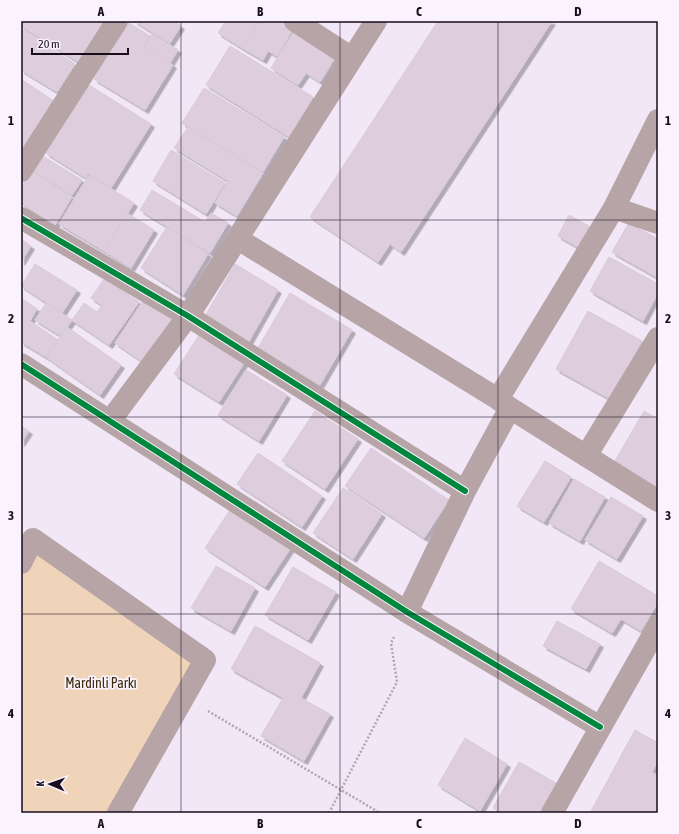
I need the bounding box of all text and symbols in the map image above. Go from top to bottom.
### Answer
text: A [97,4,105,19]
text: B [257,4,264,19]
text: C [416,4,422,19]
text: D [574,4,582,19]
scale bar [32,30,128,56]
text: 20 m [38,37,60,51]
text: 1 [8,113,14,128]
text: 1 [665,113,671,128]
text: 2 [8,311,14,326]
text: 2 [665,311,671,326]
text: 3 [8,508,14,523]
text: 3 [665,508,671,523]
park label: Mardinli Parkı [65,675,137,691]
text: 4 [7,706,14,721]
text: 4 [664,706,671,721]
north arrow [30,764,70,804]
text: K [34,780,46,787]
text: A [97,816,105,831]
text: B [257,816,264,831]
text: C [416,816,422,831]
text: D [574,816,582,831]

